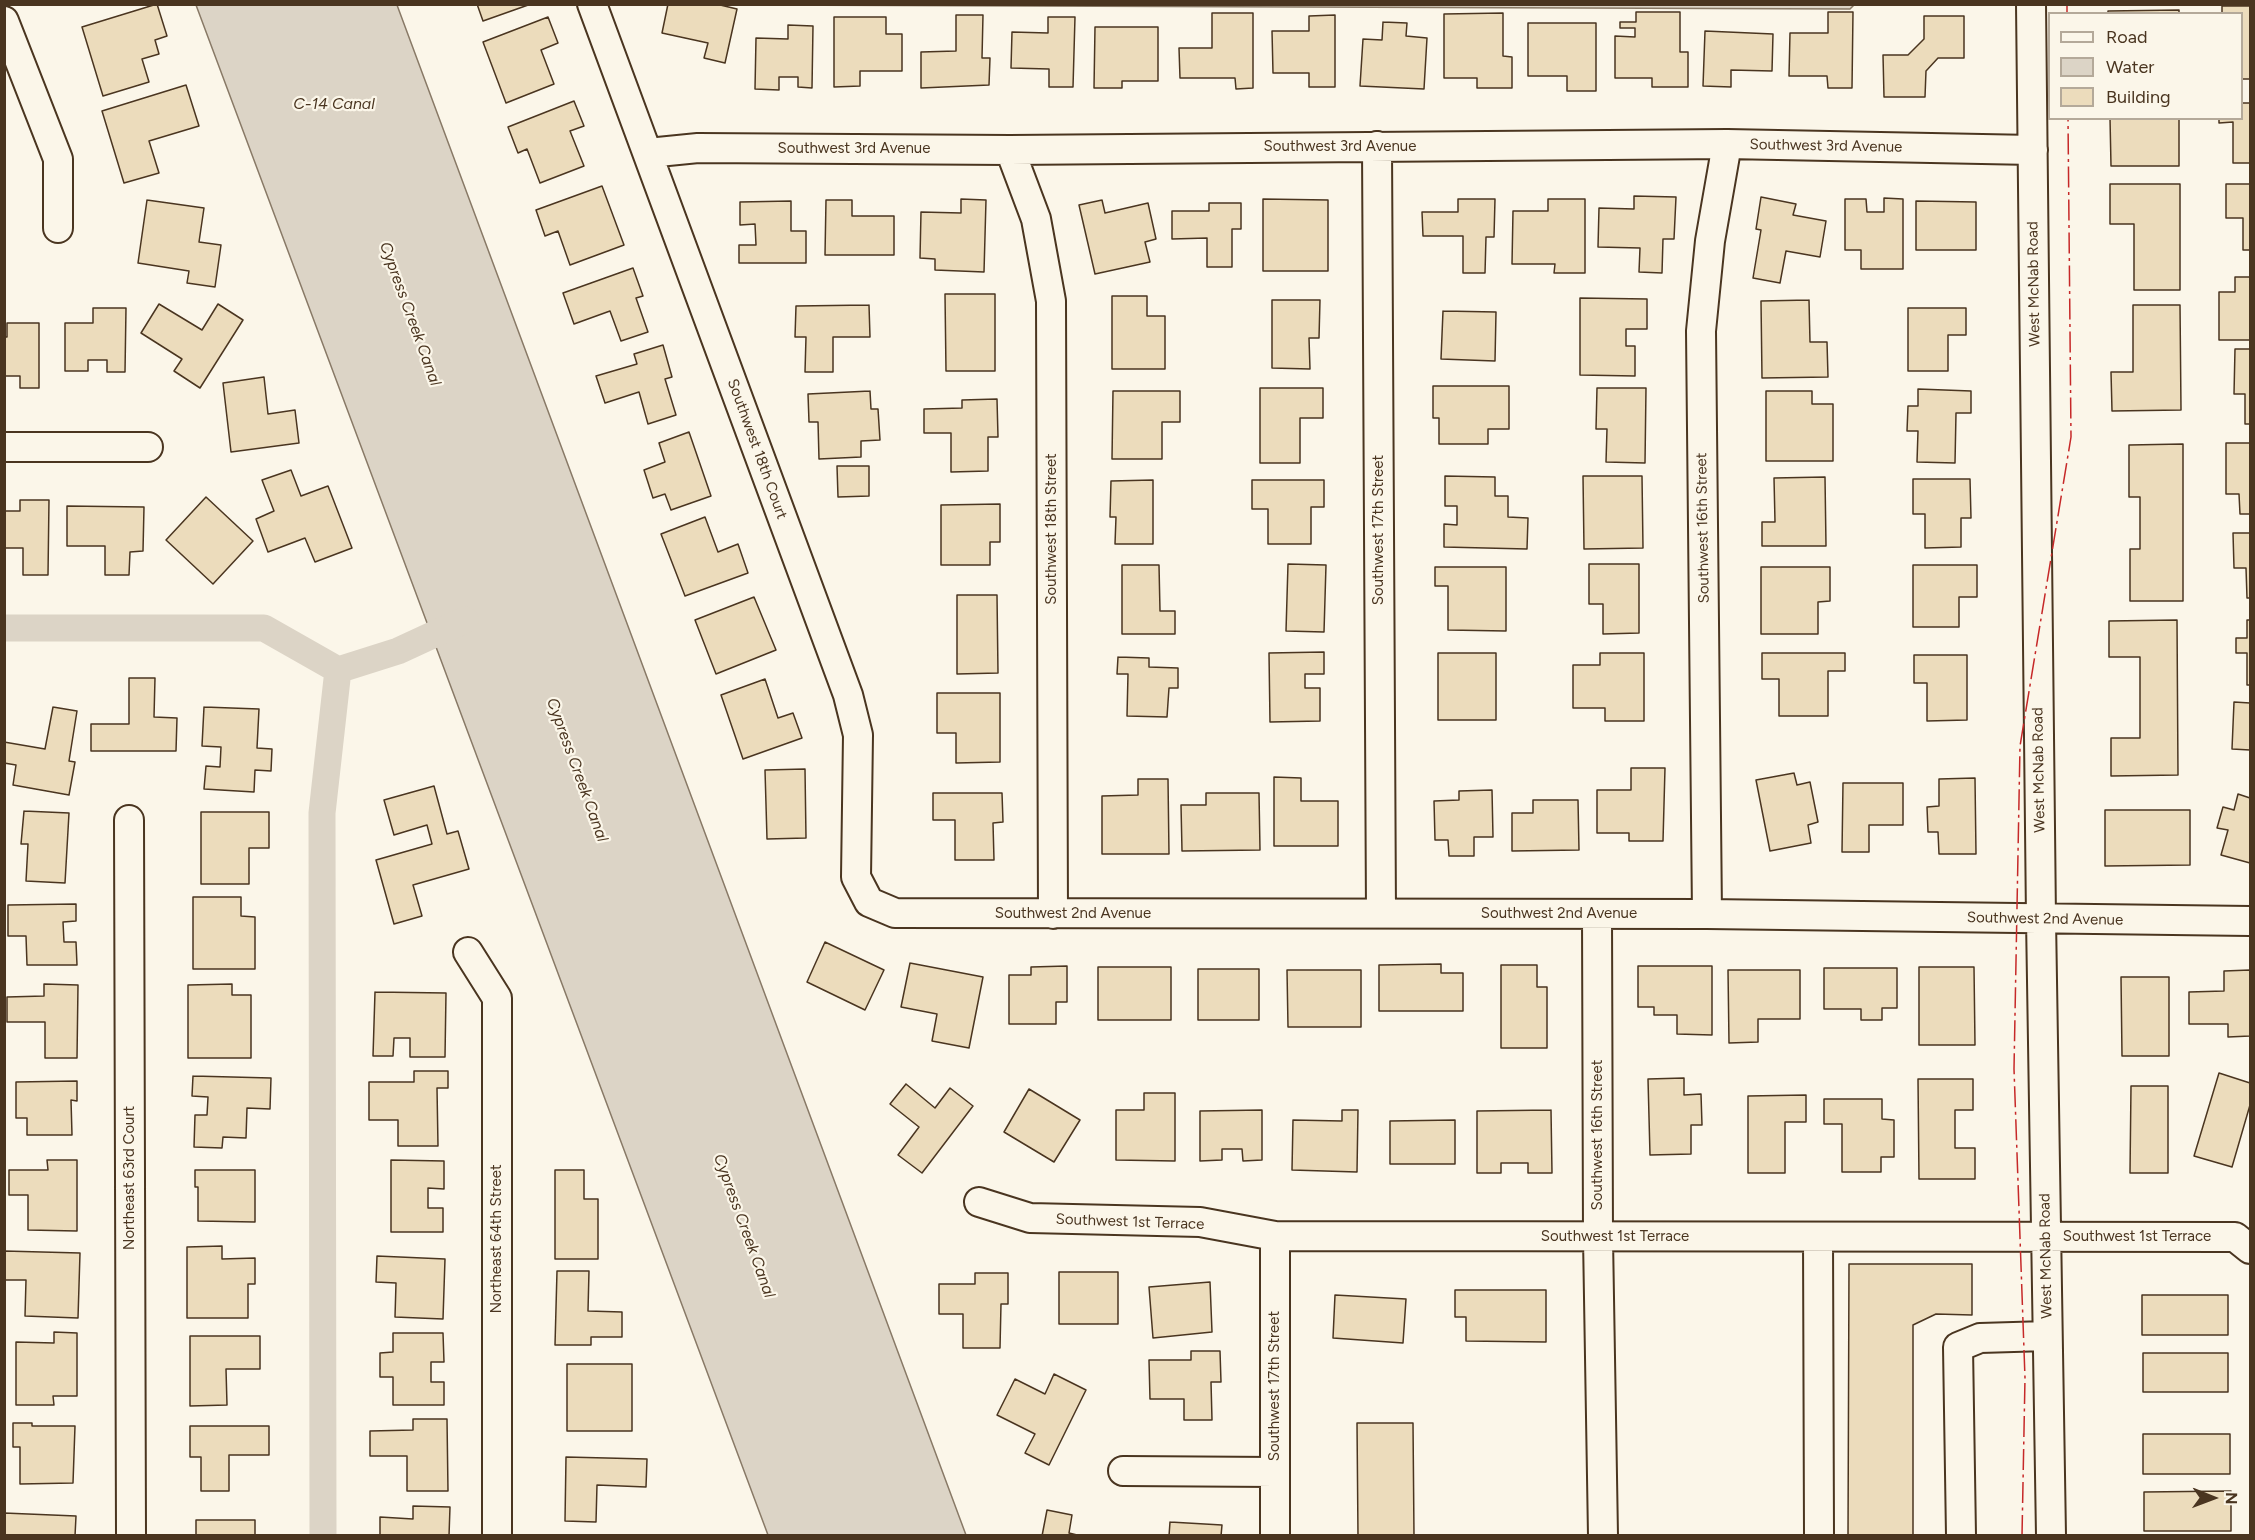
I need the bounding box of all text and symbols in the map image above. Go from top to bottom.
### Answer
legend [2048,12,2243,120]
text: Road [2106,26,2147,48]
text: Water [2106,56,2154,78]
text: Building [2106,86,2171,108]
water label: C-14 Canal [293,94,375,114]
street label: Southwest 3rd Avenue [1749,136,1903,156]
street label: Southwest 3rd Avenue [1264,138,1416,156]
street label: Southwest 3rd Avenue [778,140,930,158]
street label: West McNab Road [2024,221,2044,347]
water label: Cypress Creek Canal [375,239,445,389]
street label: Southwest 18th Court [723,376,791,522]
street label: Southwest 16th Street [1693,452,1713,604]
street label: Southwest 18th Street [1043,453,1061,605]
street label: Southwest 17th Street [1370,455,1388,605]
water label: Cypress Creek Canal [542,695,612,845]
street label: West McNab Road [2029,707,2049,833]
street label: Southwest 2nd Avenue [995,905,1151,923]
street label: Southwest 2nd Avenue [1481,905,1637,923]
street label: Southwest 2nd Avenue [1967,909,2123,929]
street label: Southwest 16th Street [1589,1060,1607,1210]
street label: Northeast 63rd Court [121,1106,139,1250]
water label: Cypress Creek Canal [709,1151,779,1301]
street label: Northeast 64th Street [488,1164,506,1314]
street label: West McNab Road [2036,1193,2056,1319]
street label: Southwest 1st Terrace [1055,1210,1205,1234]
street label: Southwest 1st Terrace [1541,1228,1689,1246]
street label: Southwest 1st Terrace [2063,1228,2211,1246]
street label: Southwest 17th Street [1266,1311,1284,1461]
north arrow [2183,1468,2243,1528]
text: N [2222,1492,2241,1505]

